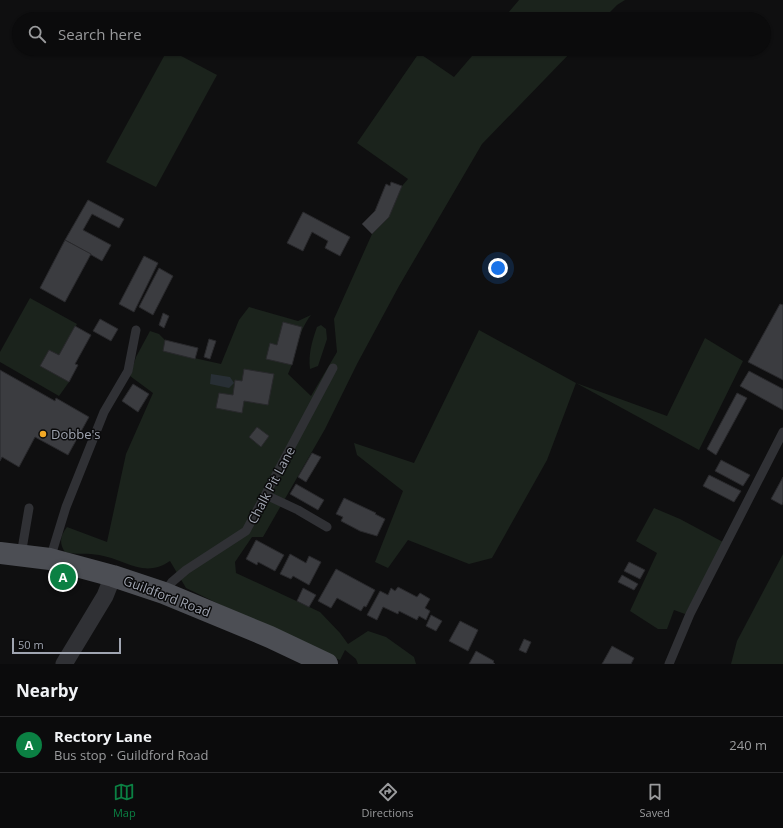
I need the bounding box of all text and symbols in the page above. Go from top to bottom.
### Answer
search box [12,12,771,56]
icon: search [26,23,48,45]
text: Search here [58,24,142,44]
your location [488,258,508,278]
place label: Dobbe's [51,425,101,443]
marker: Dobbe's [38,429,48,439]
street label: Chalk Pit Lane [243,443,299,527]
pin: A [50,562,76,592]
street label: Guildford Road [121,571,213,621]
scale bar [12,636,121,655]
text: 50 m [18,637,44,652]
text: Nearby [16,679,78,702]
text: Rectory Lane [54,726,152,746]
text: A [25,736,33,754]
text: 240 m [729,736,767,754]
text: Bus stop · Guildford Road [54,746,209,764]
tab: Map [113,781,136,820]
tab: Directions [362,781,414,820]
tab: Saved [639,781,670,820]

